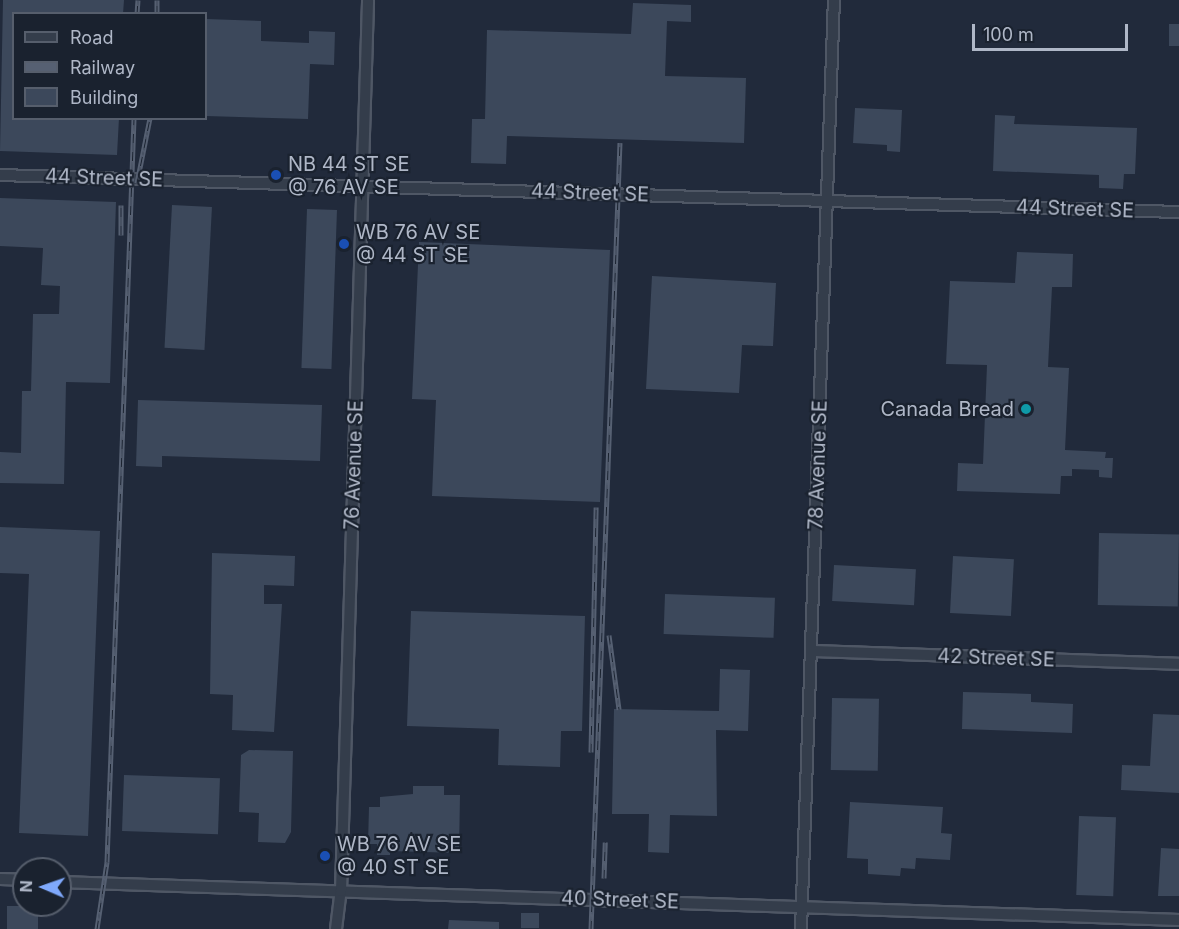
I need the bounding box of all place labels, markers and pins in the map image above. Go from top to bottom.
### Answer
place label: NB 44 ST SE @ 76 AV SE [288,152,409,199]
marker: NB 44 ST SE @ 76 AV SE [269,168,283,182]
place label: WB 76 AV SE @ 44 ST SE [356,220,480,267]
marker: WB 76 AV SE @ 44 ST SE [337,237,351,251]
place label: Canada Bread [880,397,1014,421]
marker: Canada Bread [1019,402,1033,416]
place label: WB 76 AV SE @ 40 ST SE [337,832,461,879]
marker: WB 76 AV SE @ 40 ST SE [318,849,332,863]

